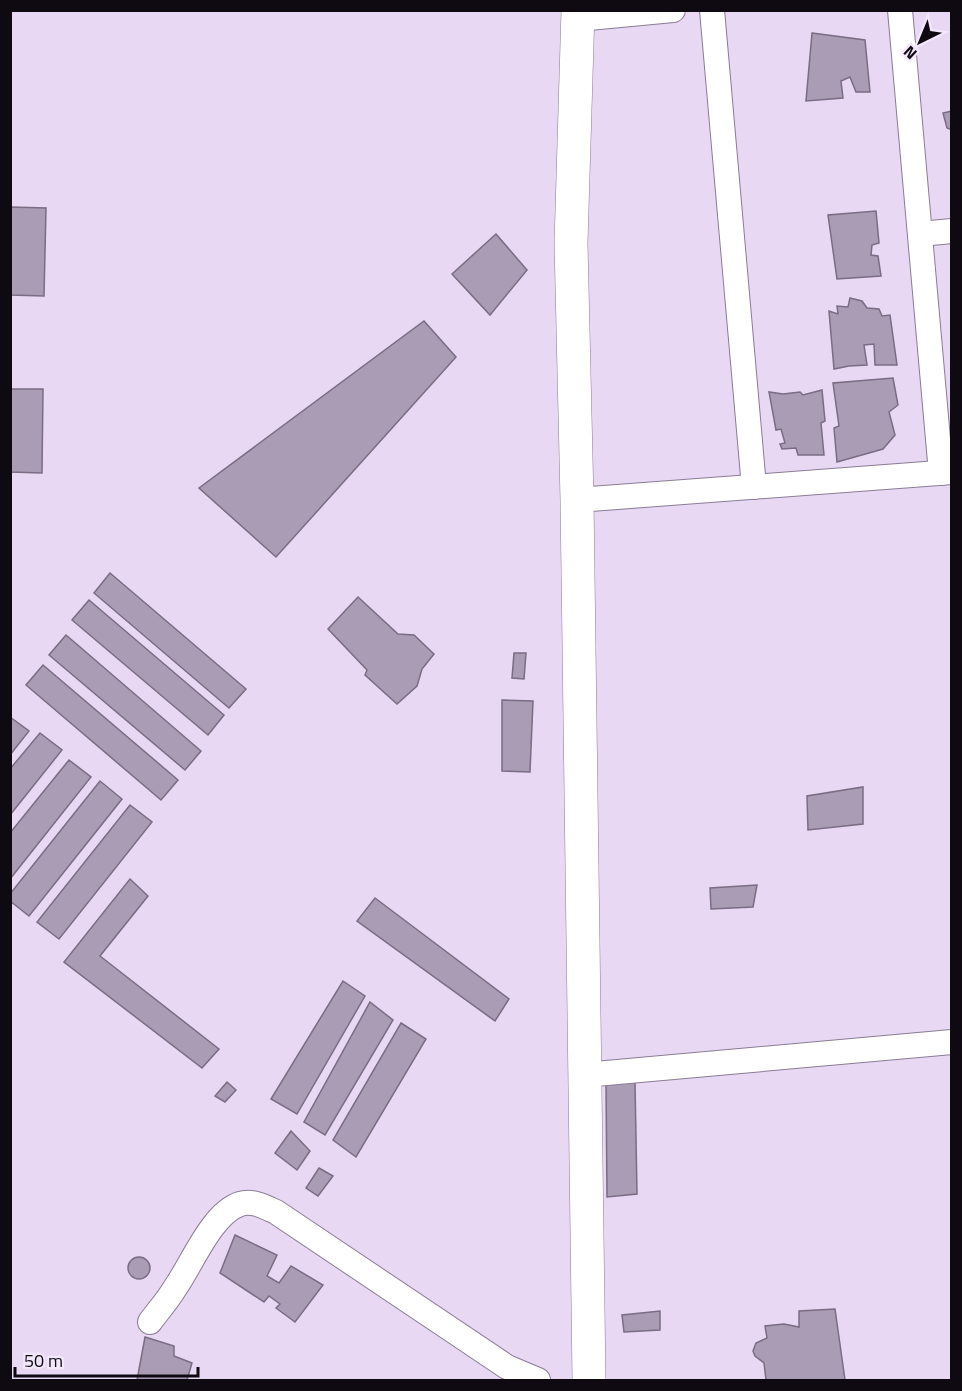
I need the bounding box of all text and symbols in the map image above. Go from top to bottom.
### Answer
north arrow [890,12,950,72]
text: N [898,40,922,66]
scale bar [15,1340,198,1378]
text: 50 m [24,1347,63,1374]

